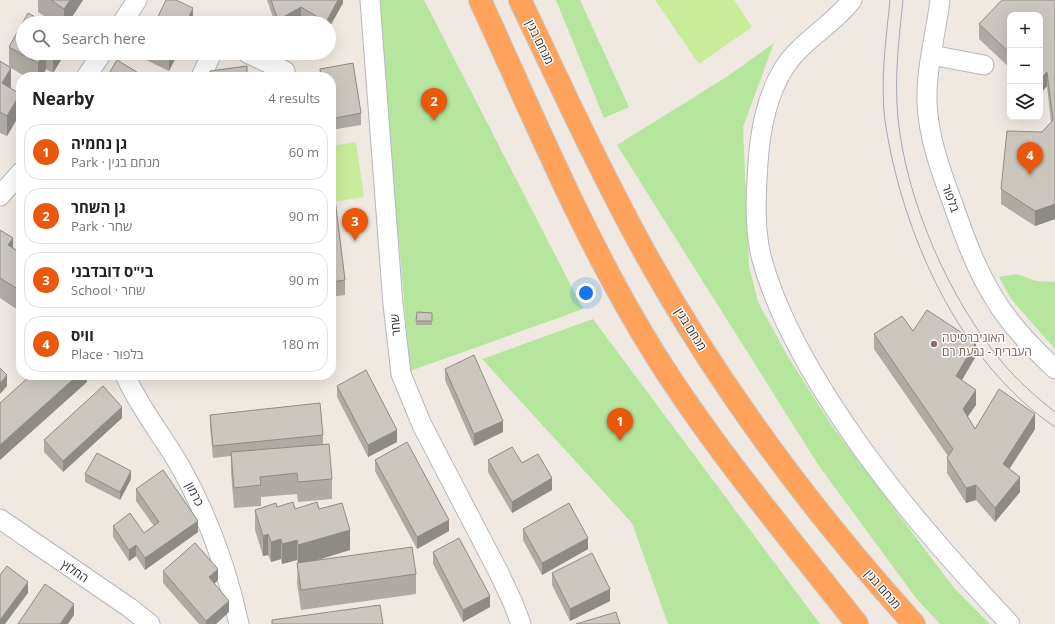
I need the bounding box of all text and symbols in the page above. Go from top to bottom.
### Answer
map controls [1007,12,1043,120]
button: + [1007,12,1043,48]
search box [16,16,336,60]
street label: מנחם בגין [522,17,558,67]
icon: search [30,27,52,49]
text: Search here [62,28,146,48]
button: − [1007,48,1043,84]
button: layers [1007,84,1043,120]
text: Nearby [32,87,94,110]
pin: 2 [421,88,447,121]
text: 4 results [268,89,320,107]
text: גן נחמיה [71,133,127,153]
pin: 4 [1017,142,1043,175]
text: 1 [42,143,50,161]
text: 60 m [289,143,319,161]
text: Park · מנחם בגין [71,153,160,171]
street label: בלפור [938,182,964,215]
text: גן השחר [71,197,126,217]
text: 2 [42,207,50,225]
text: 90 m [289,207,319,225]
pin: 3 [342,208,368,241]
text: Park · שחר [71,217,132,235]
text: בי"ס דובדבני [71,261,153,281]
text: 3 [42,271,50,289]
text: 90 m [289,271,319,289]
text: School · שחר [71,281,145,299]
your location [576,283,596,303]
street label: מנחם בגין [671,304,711,354]
street label: שחר [386,313,404,337]
text: וויס [71,325,94,345]
place label: האוניברסיטה העברית - גבעת רם [942,329,1032,360]
text: 4 [42,335,50,353]
text: 180 m [281,335,319,353]
marker: האוניברסיטה העברית - גבעת רם [929,339,939,349]
text: Place · בלפור [71,345,144,363]
pin: 1 [607,408,633,441]
street label: כרמון [182,479,208,509]
street label: החלוץ [58,556,92,586]
street label: מנחם בגין [861,565,905,613]

